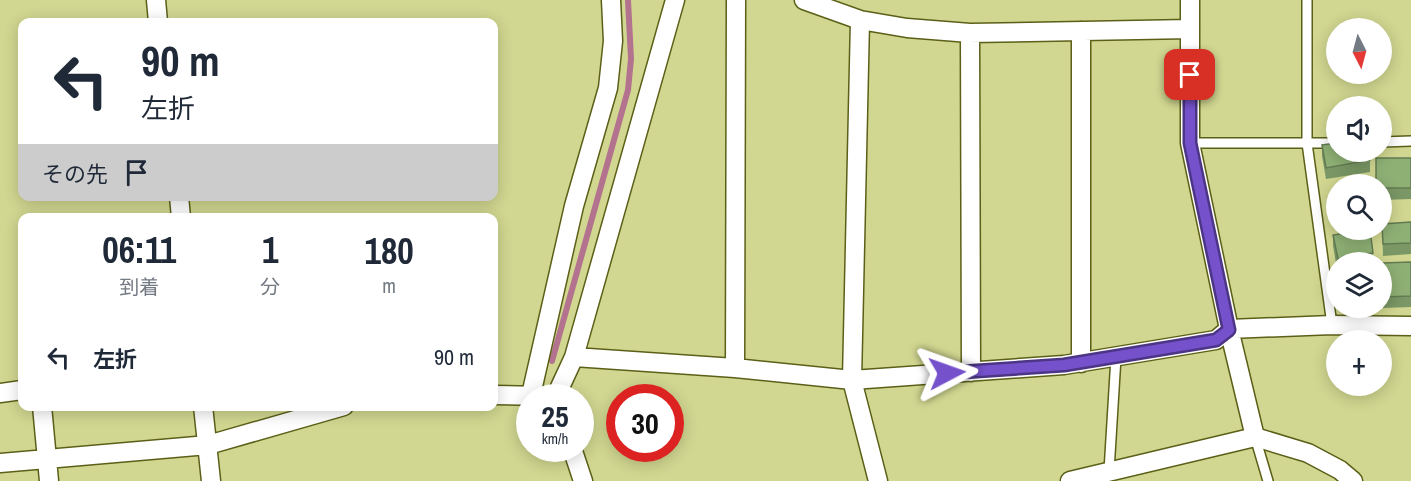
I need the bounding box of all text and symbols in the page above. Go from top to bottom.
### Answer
north arrow [1326,18,1392,84]
map controls [1326,18,1392,396]
text: 90 m [141,33,220,89]
icon: left [42,42,120,120]
pin [1164,49,1215,100]
icon: arrive [1173,58,1206,91]
text: 左折 [141,90,195,126]
button: sound [1326,96,1392,162]
icon: arrive [120,156,153,189]
text: その先 [42,159,108,189]
button: search [1326,174,1392,240]
text: 06:11 [102,226,176,274]
text: 1 [262,226,279,274]
text: 180 [365,227,414,275]
button: layers [1326,252,1392,318]
text: m [382,272,396,299]
text: 到着 [119,273,159,300]
text: 分 [260,273,280,300]
button: + [1326,330,1392,396]
icon: left [42,341,75,374]
position arrow [915,341,979,405]
text: 90 m [434,342,474,372]
text: 左折 [93,344,137,374]
speed limit sign: 30 [606,384,684,462]
text: 25 [541,396,569,436]
text: km/h [542,428,568,449]

